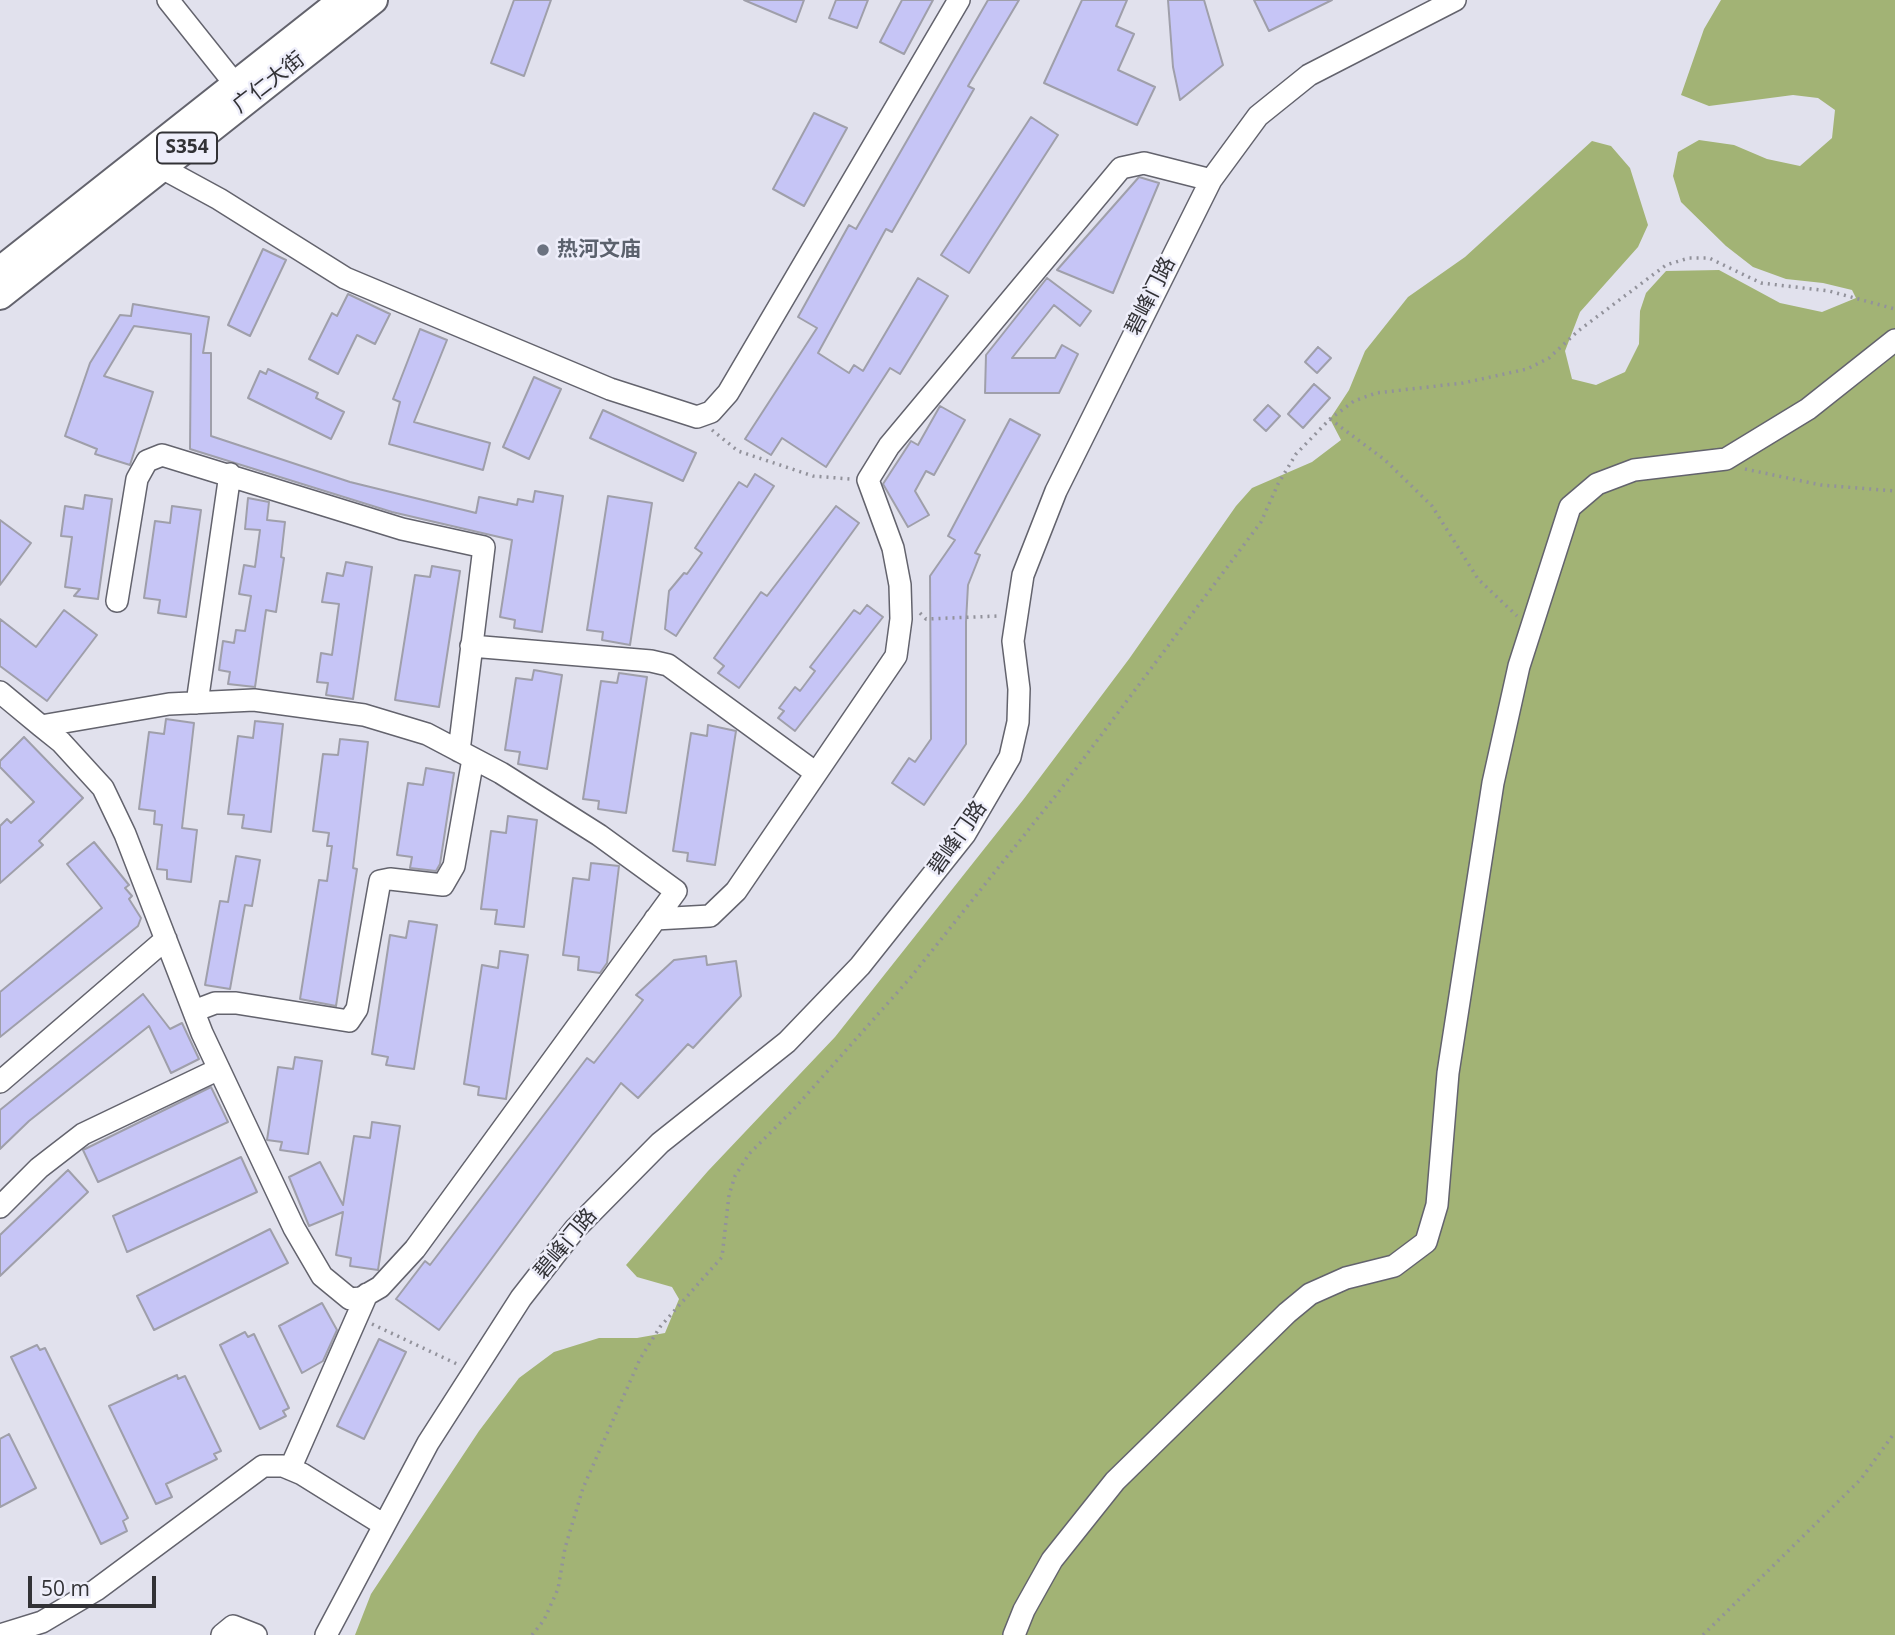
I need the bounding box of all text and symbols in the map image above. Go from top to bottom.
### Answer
street label: 广仁大街 [228,47,310,119]
road number: S354 [157,132,217,164]
place label: 热河文庙 [557,237,641,263]
marker: 热河文庙 [535,242,551,258]
street label: 碧峰门路 [1121,253,1181,339]
street label: 碧峰门路 [924,796,992,880]
street label: 碧峰门路 [529,1204,603,1284]
scale bar [32,1562,159,1606]
text: 50 m [41,1574,90,1602]

